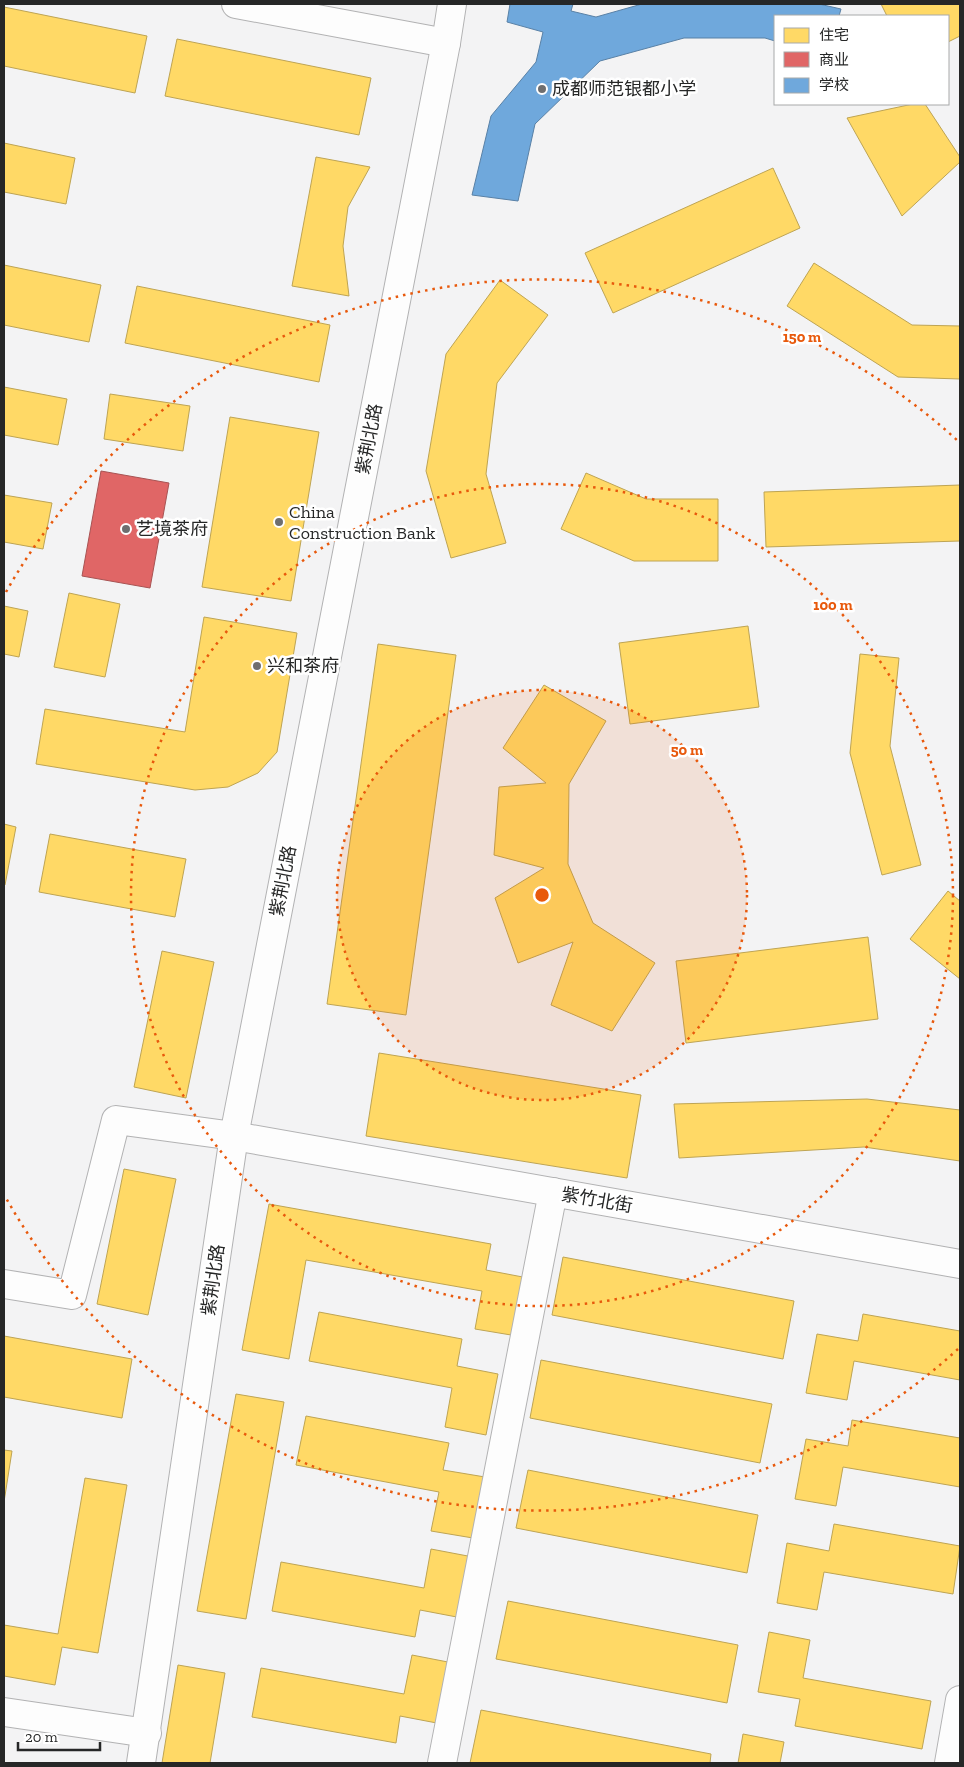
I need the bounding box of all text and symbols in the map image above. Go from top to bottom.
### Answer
legend [774,15,949,105]
text: 住宅 [819,26,849,44]
text: 商业 [819,51,849,69]
text: 学校 [819,76,849,94]
place label: 成都师范银都小学 [552,78,696,100]
marker: 成都师范银都小学 [536,83,548,95]
text: 150 m [783,328,821,346]
street label: 紫荆北路 [351,402,387,476]
place label: China Construction Bank [289,501,436,544]
marker: China Construction Bank [273,516,285,528]
place label: 艺境茶府 [136,518,208,540]
marker: 艺境茶府 [120,523,132,535]
text: 100 m [813,596,853,614]
place label: 兴和茶府 [267,655,339,677]
marker: 兴和茶府 [251,660,263,672]
text: 50 m [671,741,703,759]
street label: 紫荆北路 [265,844,301,918]
centre of rings [533,886,551,904]
street label: 紫竹北街 [560,1183,634,1217]
street label: 紫荆北路 [197,1243,229,1317]
scale bar [18,1720,100,1752]
text: 20 m [25,1728,58,1746]

